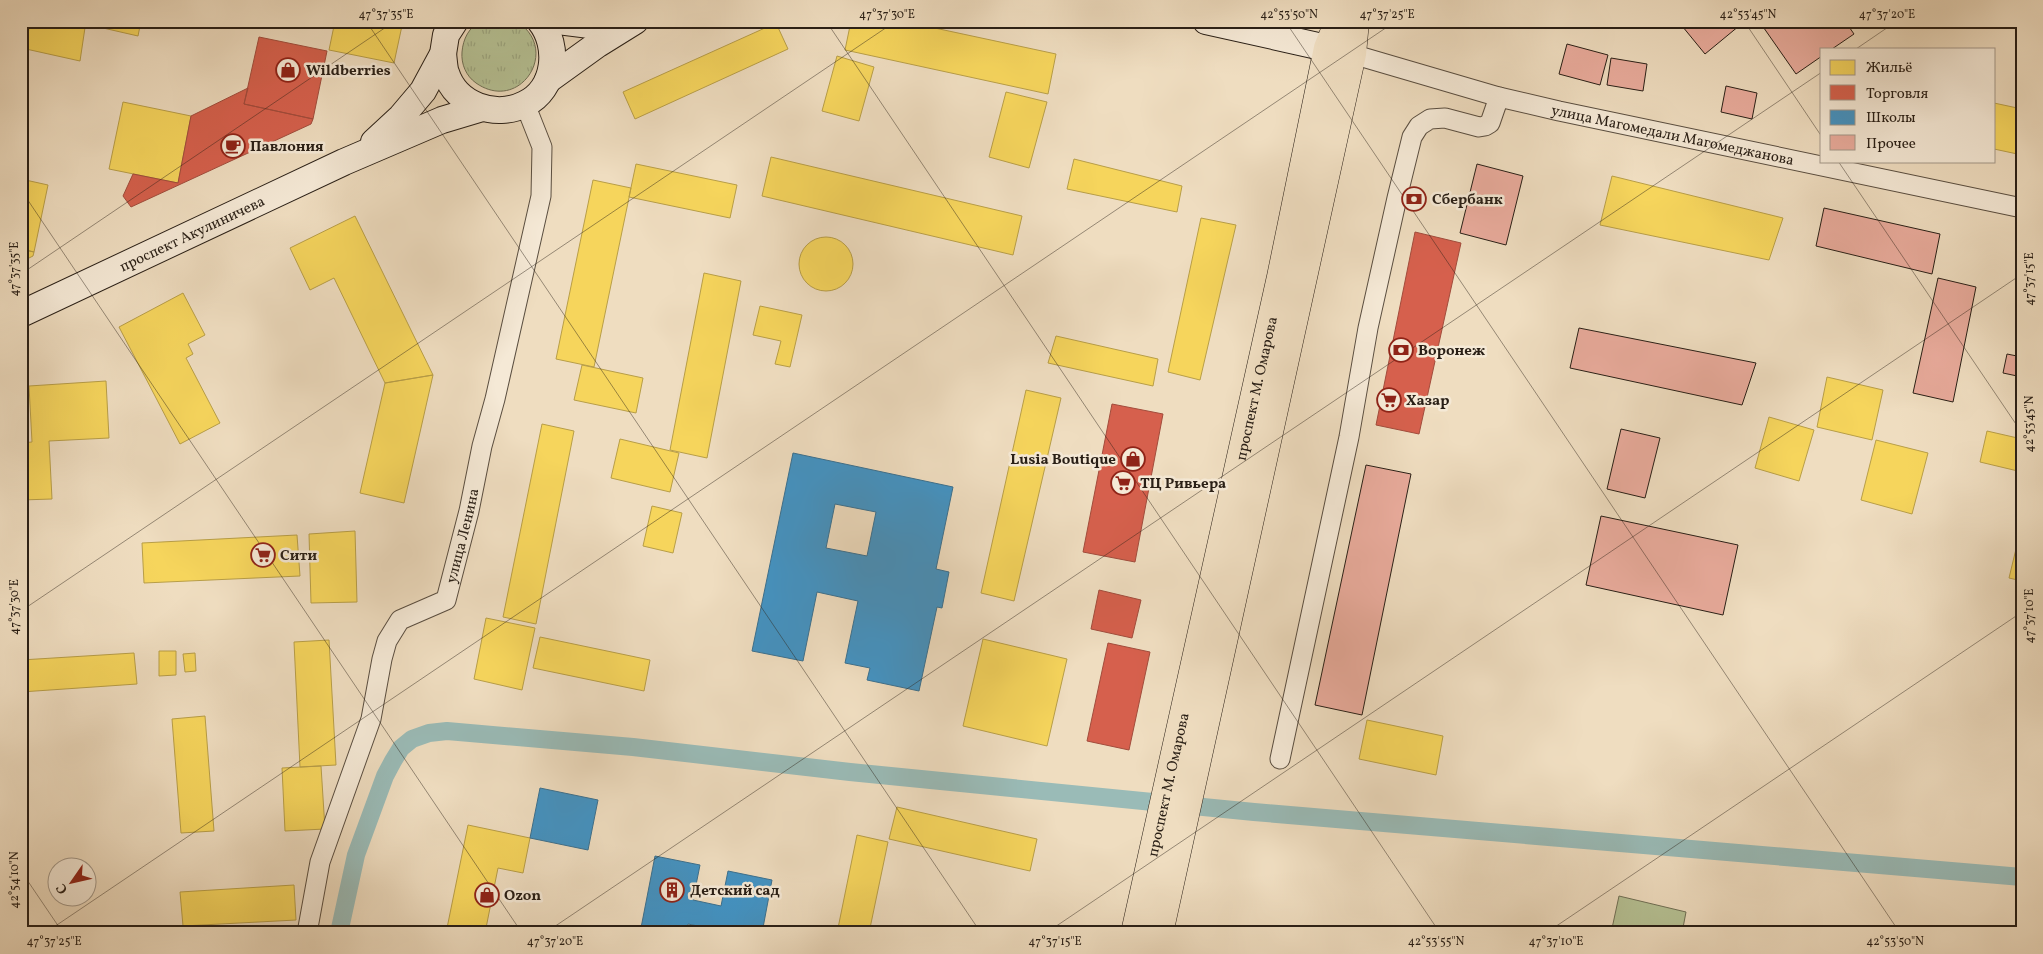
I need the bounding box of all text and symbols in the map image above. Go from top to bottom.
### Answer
text: 47°37'35"E [358,7,414,23]
text: 47°37'30"E [859,7,915,23]
text: 42°53'50"N [1260,7,1318,23]
text: 47°37'25"E [1359,7,1415,23]
text: 42°53'45"N [1720,7,1776,23]
text: 47°37'20"E [1859,7,1915,23]
legend [1820,48,1996,162]
shop icon: Wildberries [275,57,301,83]
text: Жильё [1866,58,1912,79]
place label: Wildberries [306,61,391,82]
text: Торговля [1866,84,1928,105]
street label: улица Магомедали Магомеджановa [1549,101,1796,172]
text: Школы [1866,108,1916,129]
cafe icon: Павлония [220,133,246,159]
text: Прочее [1866,134,1916,155]
place label: Павлония [250,137,324,158]
bank icon: Сбербанк [1401,186,1427,212]
place label: Сбербанк [1432,190,1503,211]
street label: проспект Акулиничева [116,192,269,278]
text: 47°37'35"E [7,241,23,297]
text: 47°37'15"E [2022,252,2038,306]
street label: проспект М. Омарова [1231,315,1284,463]
bank icon: Воронеж [1388,337,1414,363]
place label: Воронеж [1418,341,1485,362]
supermarket icon: Хазар [1376,387,1402,413]
place label: Хазар [1406,391,1450,412]
text: 42°53'45"N [2022,396,2038,452]
shop icon: Lusia Boutique [1120,446,1146,472]
place label: Lusia Boutique [1010,450,1116,471]
supermarket icon: ТЦ Ривьера [1110,470,1136,496]
place label: ТЦ Ривьера [1140,474,1226,495]
street label: улица Ленина [442,487,485,586]
supermarket icon: Сити [250,542,276,568]
place label: Сити [280,546,317,567]
text: 47°37'30"E [7,579,23,635]
text: 47°37'10"E [2022,589,2038,643]
street label: проспект М. Омарова [1143,711,1196,859]
text: 42°54'10"N [7,851,23,909]
north arrow [48,856,98,906]
building icon: Детский сад [659,877,685,903]
text: С [52,879,73,897]
place label: Детский сад [690,881,780,902]
shop icon: Ozon [474,882,500,908]
place label: Ozon [504,886,541,907]
text: 47°37'25"E [26,934,82,950]
text: 47°37'20"E [527,934,583,950]
text: 47°37'15"E [1028,934,1082,950]
text: 42°53'55"N [1408,934,1464,950]
text: 47°37'10"E [1529,934,1583,950]
text: 42°53'50"N [1866,934,1924,950]

